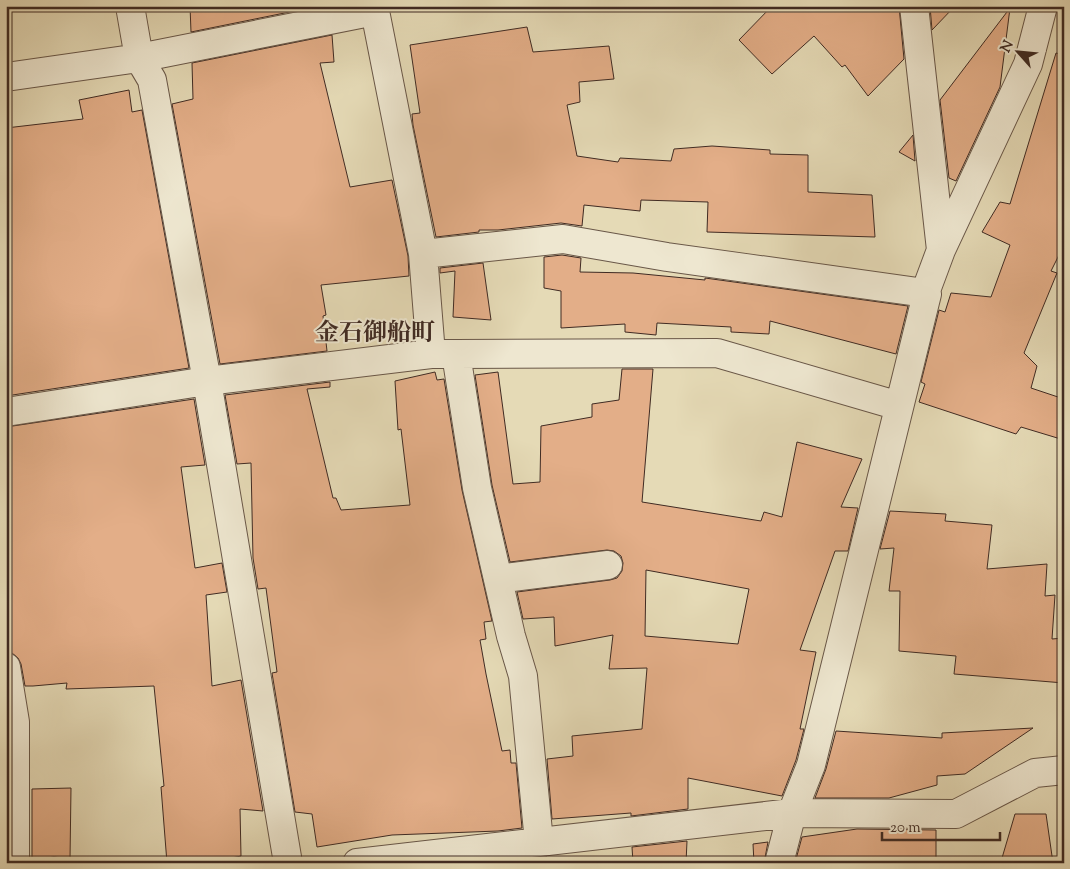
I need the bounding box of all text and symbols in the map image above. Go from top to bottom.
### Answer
north arrow [992,28,1042,78]
text: N [997,37,1020,57]
district label: 金石御船町 [315,317,435,351]
scale bar [882,809,1000,841]
text: 20 m [890,818,921,839]

